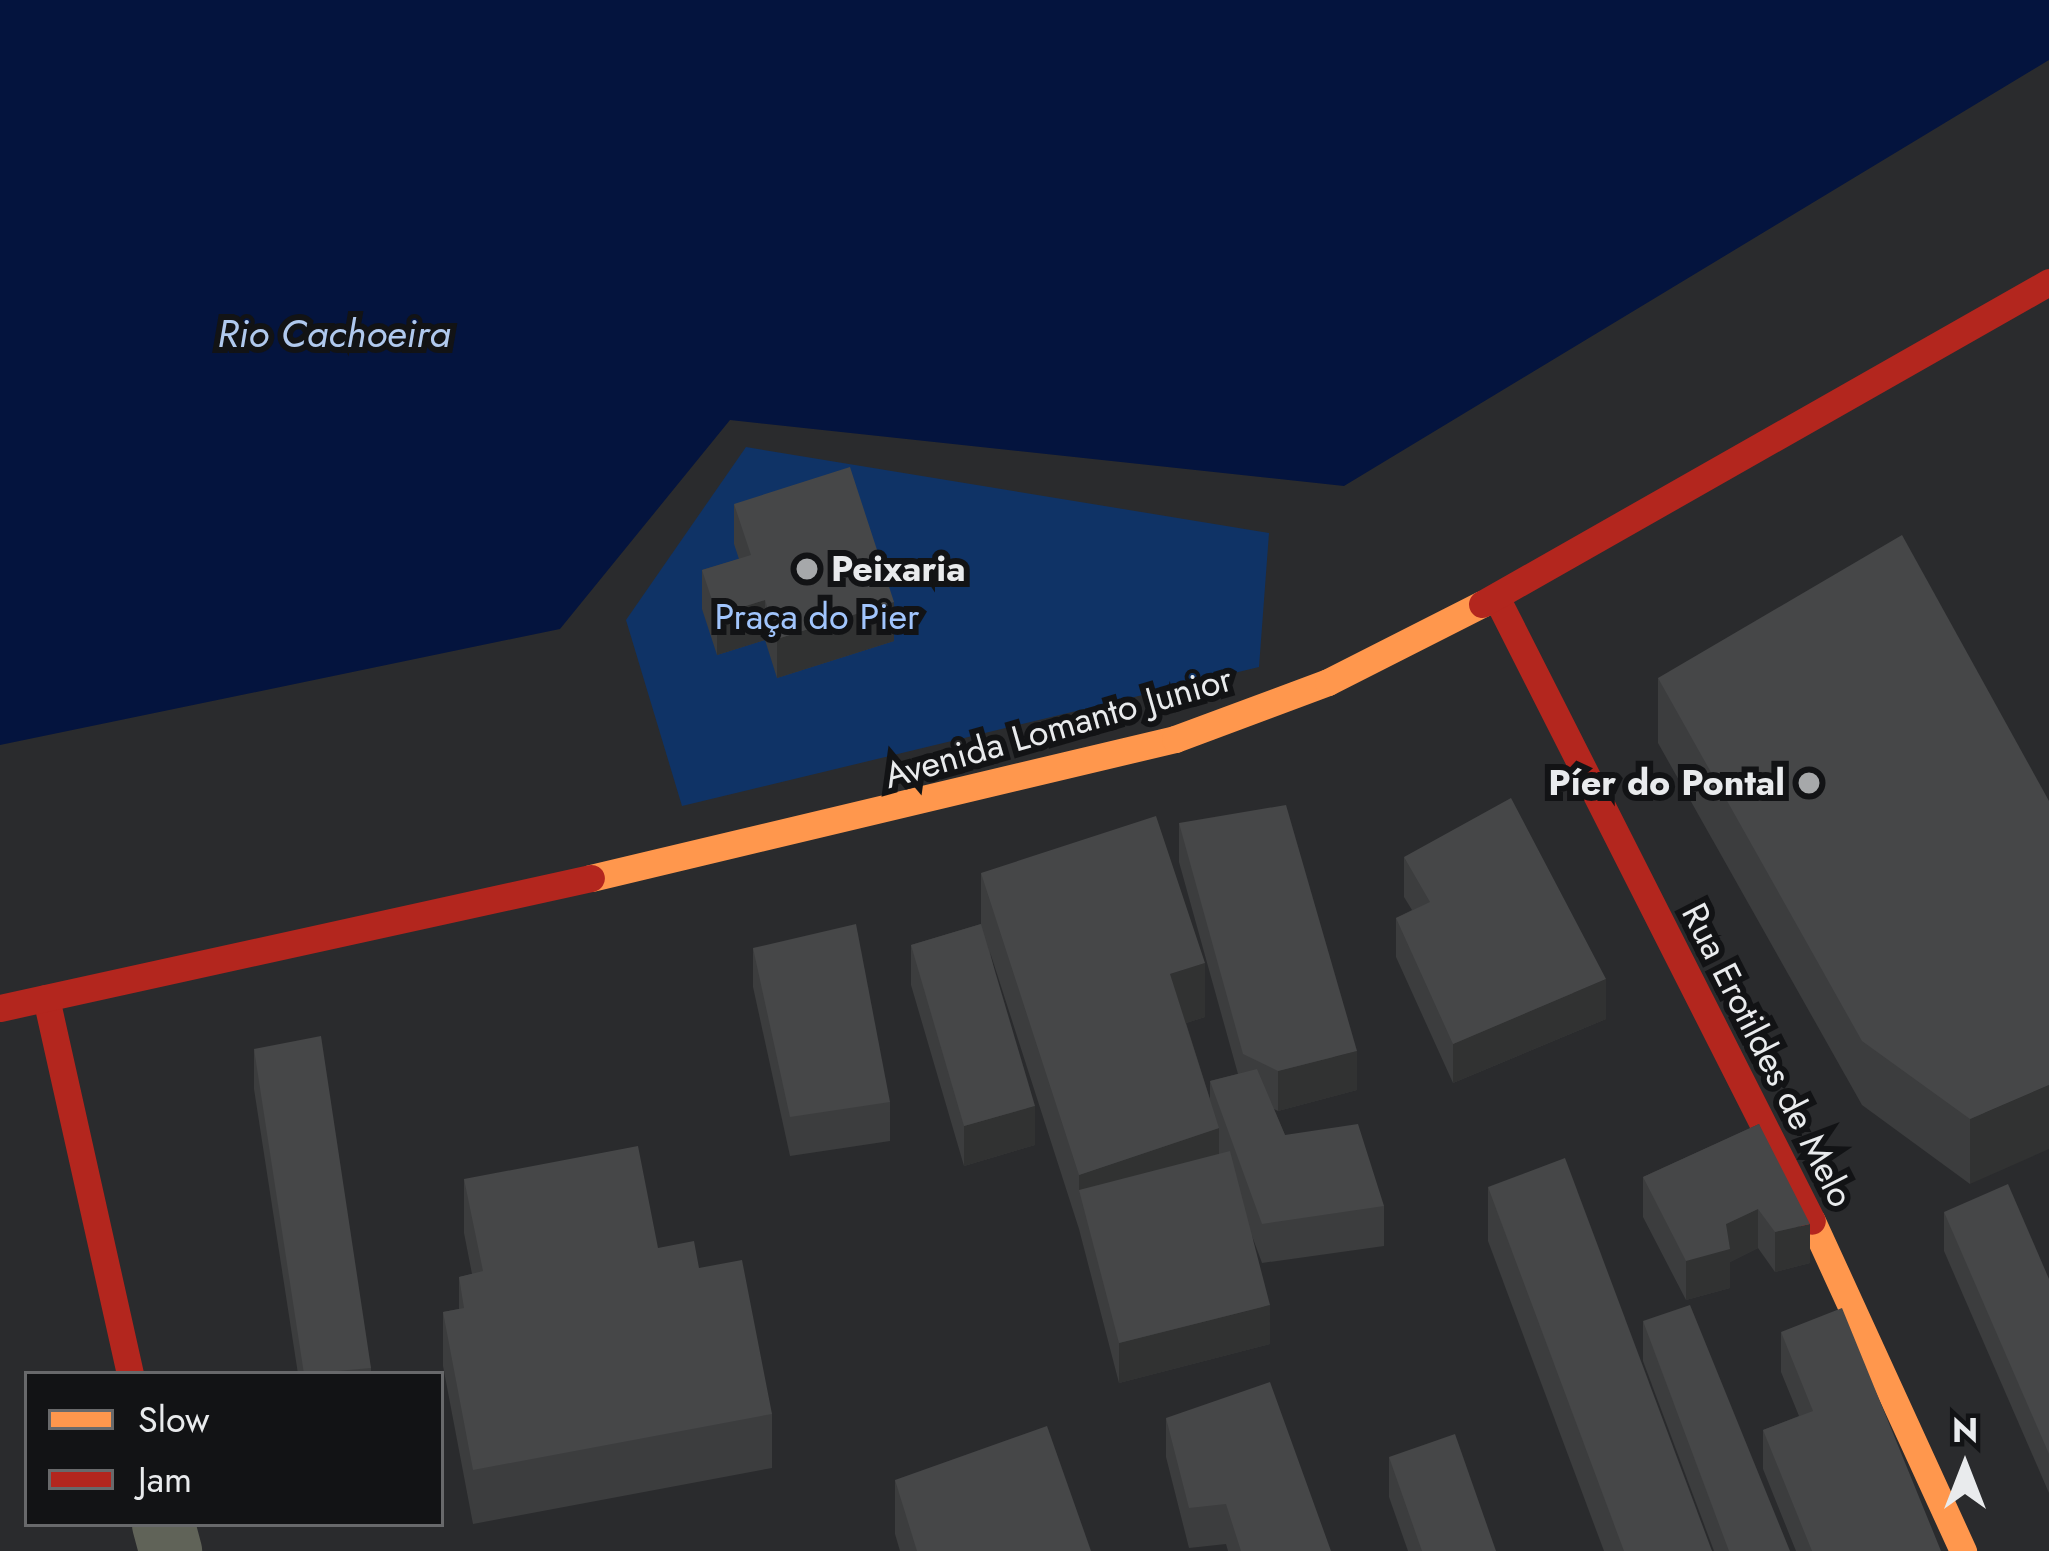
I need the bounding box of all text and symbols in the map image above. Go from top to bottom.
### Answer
water label: Rio Cachoeira [217,311,451,357]
place label: Peixaria [831,547,966,591]
marker: Peixaria [794,556,820,582]
park label: Praça do Pier [715,595,919,639]
street label: Avenida Lomanto Junior [879,657,1237,797]
place label: Píer do Pontal [1548,761,1785,805]
marker: Píer do Pontal [1796,770,1822,796]
street label: Rua Erotildes de Melo [1673,896,1863,1214]
legend [24,1371,444,1527]
text: Slow [138,1393,210,1445]
north arrow [1905,1407,2025,1527]
text: N [1952,1407,1978,1454]
text: Jam [138,1453,192,1505]

